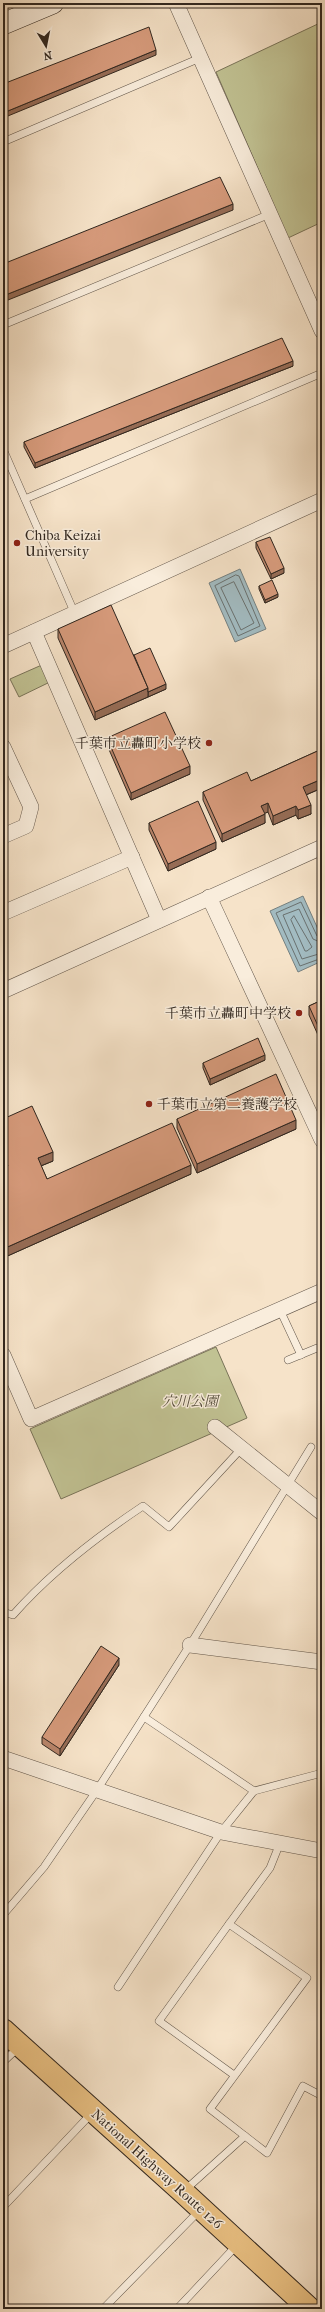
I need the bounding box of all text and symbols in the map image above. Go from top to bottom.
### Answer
north arrow [26,26,66,66]
text: N [42,48,53,63]
place label: Chiba Keizai University [25,527,101,560]
marker: Chiba Keizai University [12,538,22,548]
place label: 千葉市立轟町小学校 [75,735,201,752]
marker: 千葉市立轟町小学校 [204,738,214,748]
place label: 千葉市立轟町中学校 [165,1005,291,1022]
marker: 千葉市立轟町中学校 [294,1008,304,1018]
place label: 千葉市立第二養護学校 [157,1096,297,1113]
marker: 千葉市立第二養護学校 [144,1099,154,1109]
park label: 穴川公園 [162,1393,220,1410]
street label: National Highway Route 126 [88,2105,227,2233]

